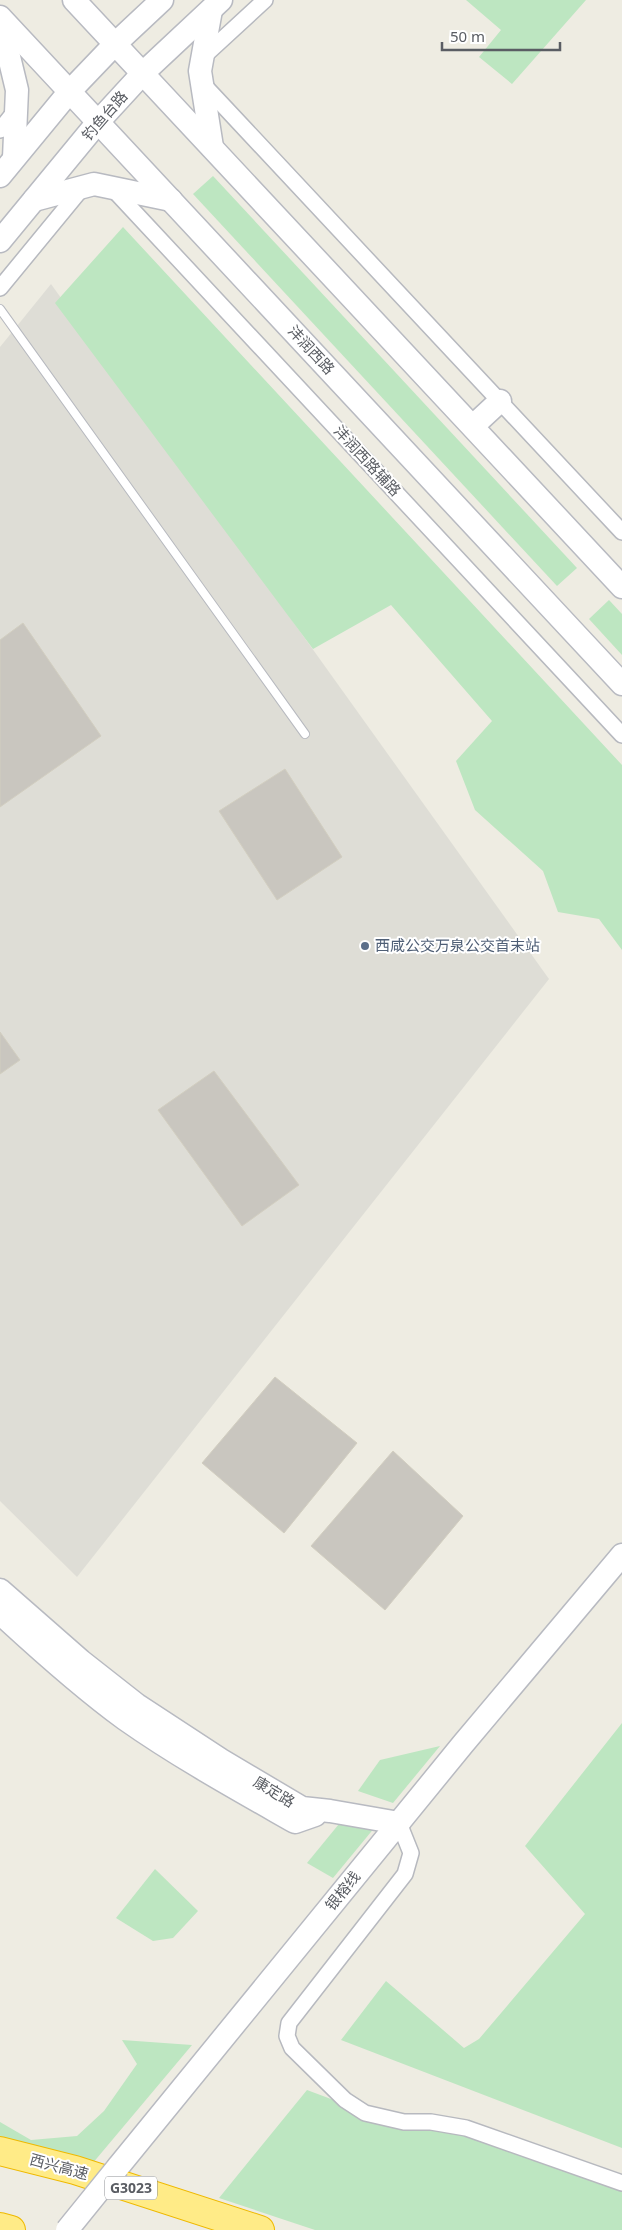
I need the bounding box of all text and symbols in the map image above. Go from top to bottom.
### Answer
scale bar [442,20,560,52]
text: 50 m [450,26,485,46]
street label: 钓鱼台路 [77,86,131,145]
street label: 沣润西路 [284,321,340,378]
street label: 沣润西路辅路 [330,421,406,500]
place label: 西咸公交万泉公交首末站 [375,935,540,955]
marker: 西咸公交万泉公交首末站 [359,940,371,952]
street label: 康定路 [250,1771,299,1811]
street label: 银榕线 [320,1867,364,1914]
street label: 西兴高速 [28,2149,91,2183]
road number: G3023 [105,2176,157,2200]

